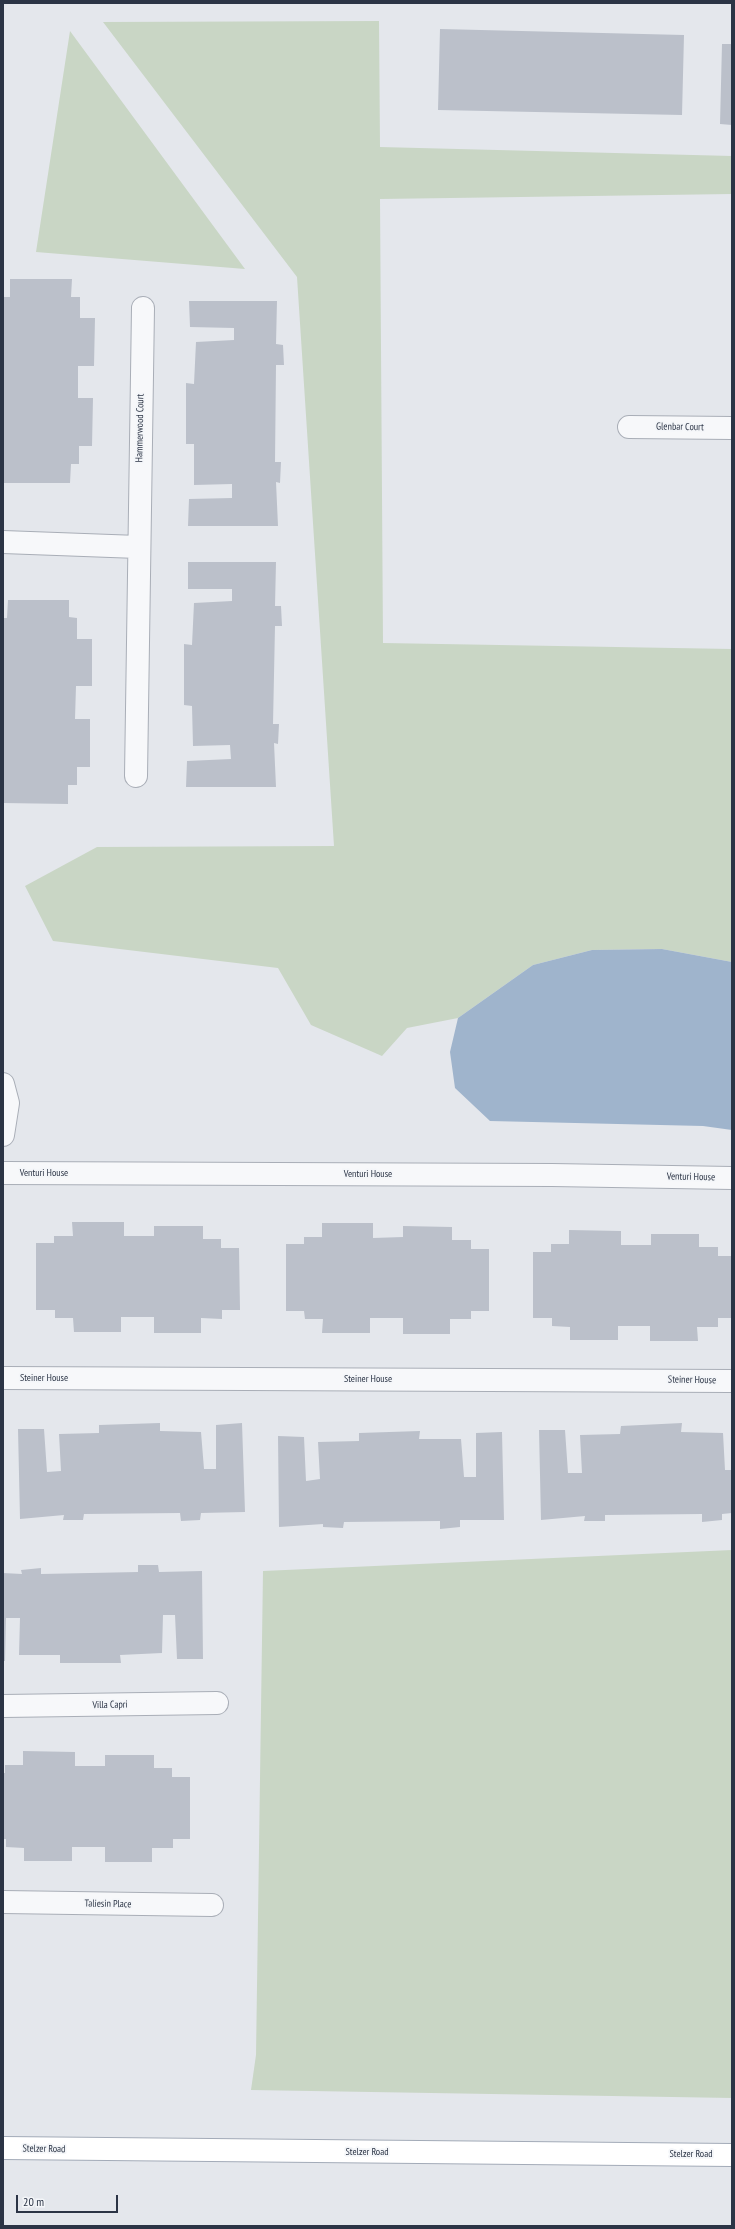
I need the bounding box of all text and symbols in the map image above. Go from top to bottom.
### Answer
street label: Hammerwood Court [133,393,147,463]
street label: Glenbar Court [656,421,704,433]
street label: Venturi House [20,1167,68,1179]
street label: Venturi House [344,1168,392,1180]
street label: Venturi House [667,1171,715,1183]
street label: Steiner House [20,1372,68,1384]
street label: Steiner House [344,1373,392,1385]
street label: Steiner House [668,1374,716,1386]
street label: Villa Capri [92,1699,128,1711]
street label: Taliesin Place [85,1898,131,1910]
street label: Stelzer Road [22,2143,66,2155]
street label: Stelzer Road [346,2146,388,2158]
street label: Stelzer Road [670,2148,712,2160]
scale bar [18,2187,120,2213]
text: 20 m [23,2194,44,2209]

